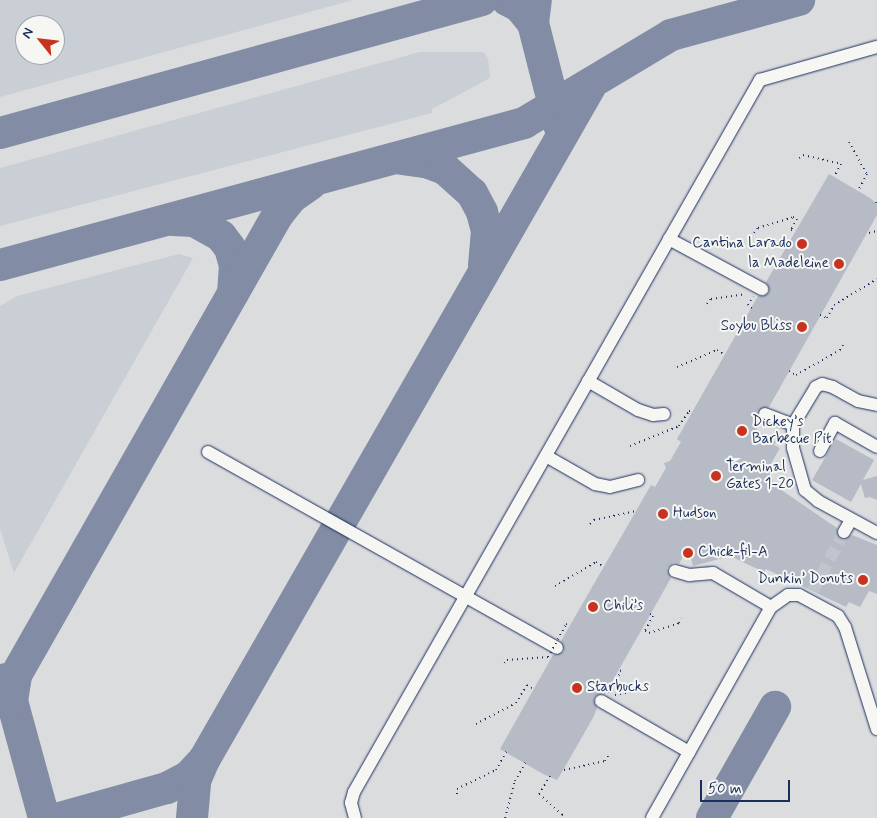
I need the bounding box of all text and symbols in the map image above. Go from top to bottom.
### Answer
north arrow [15,15,65,65]
text: N [18,25,38,42]
place label: Cantina Larado [693,235,792,253]
marker: Cantina Larado [796,238,808,250]
place label: la Madeleine [750,255,829,273]
marker: la Madeleine [833,258,845,270]
place label: Soybu Bliss [721,318,792,336]
marker: Soybu Bliss [796,321,808,333]
place label: Dickey’s Barbecue Pit [752,413,831,448]
marker: Dickey’s Barbecue Pit [736,425,748,437]
place label: Terminal Gates 1-20 [726,458,794,493]
marker: Terminal Gates 1-20 [710,470,722,482]
place label: Hudson [673,505,717,523]
marker: Hudson [657,508,669,520]
place label: Chick-fil-A [698,544,768,562]
marker: Chick-fil-A [682,547,694,559]
place label: Dunkin’ Donuts [757,571,853,589]
marker: Dunkin’ Donuts [857,574,869,586]
place label: Chili’s [603,598,643,616]
marker: Chili’s [587,601,599,613]
place label: Starbucks [587,679,649,697]
marker: Starbucks [571,682,583,694]
scale bar [702,770,792,802]
text: 50 m [708,779,742,799]

